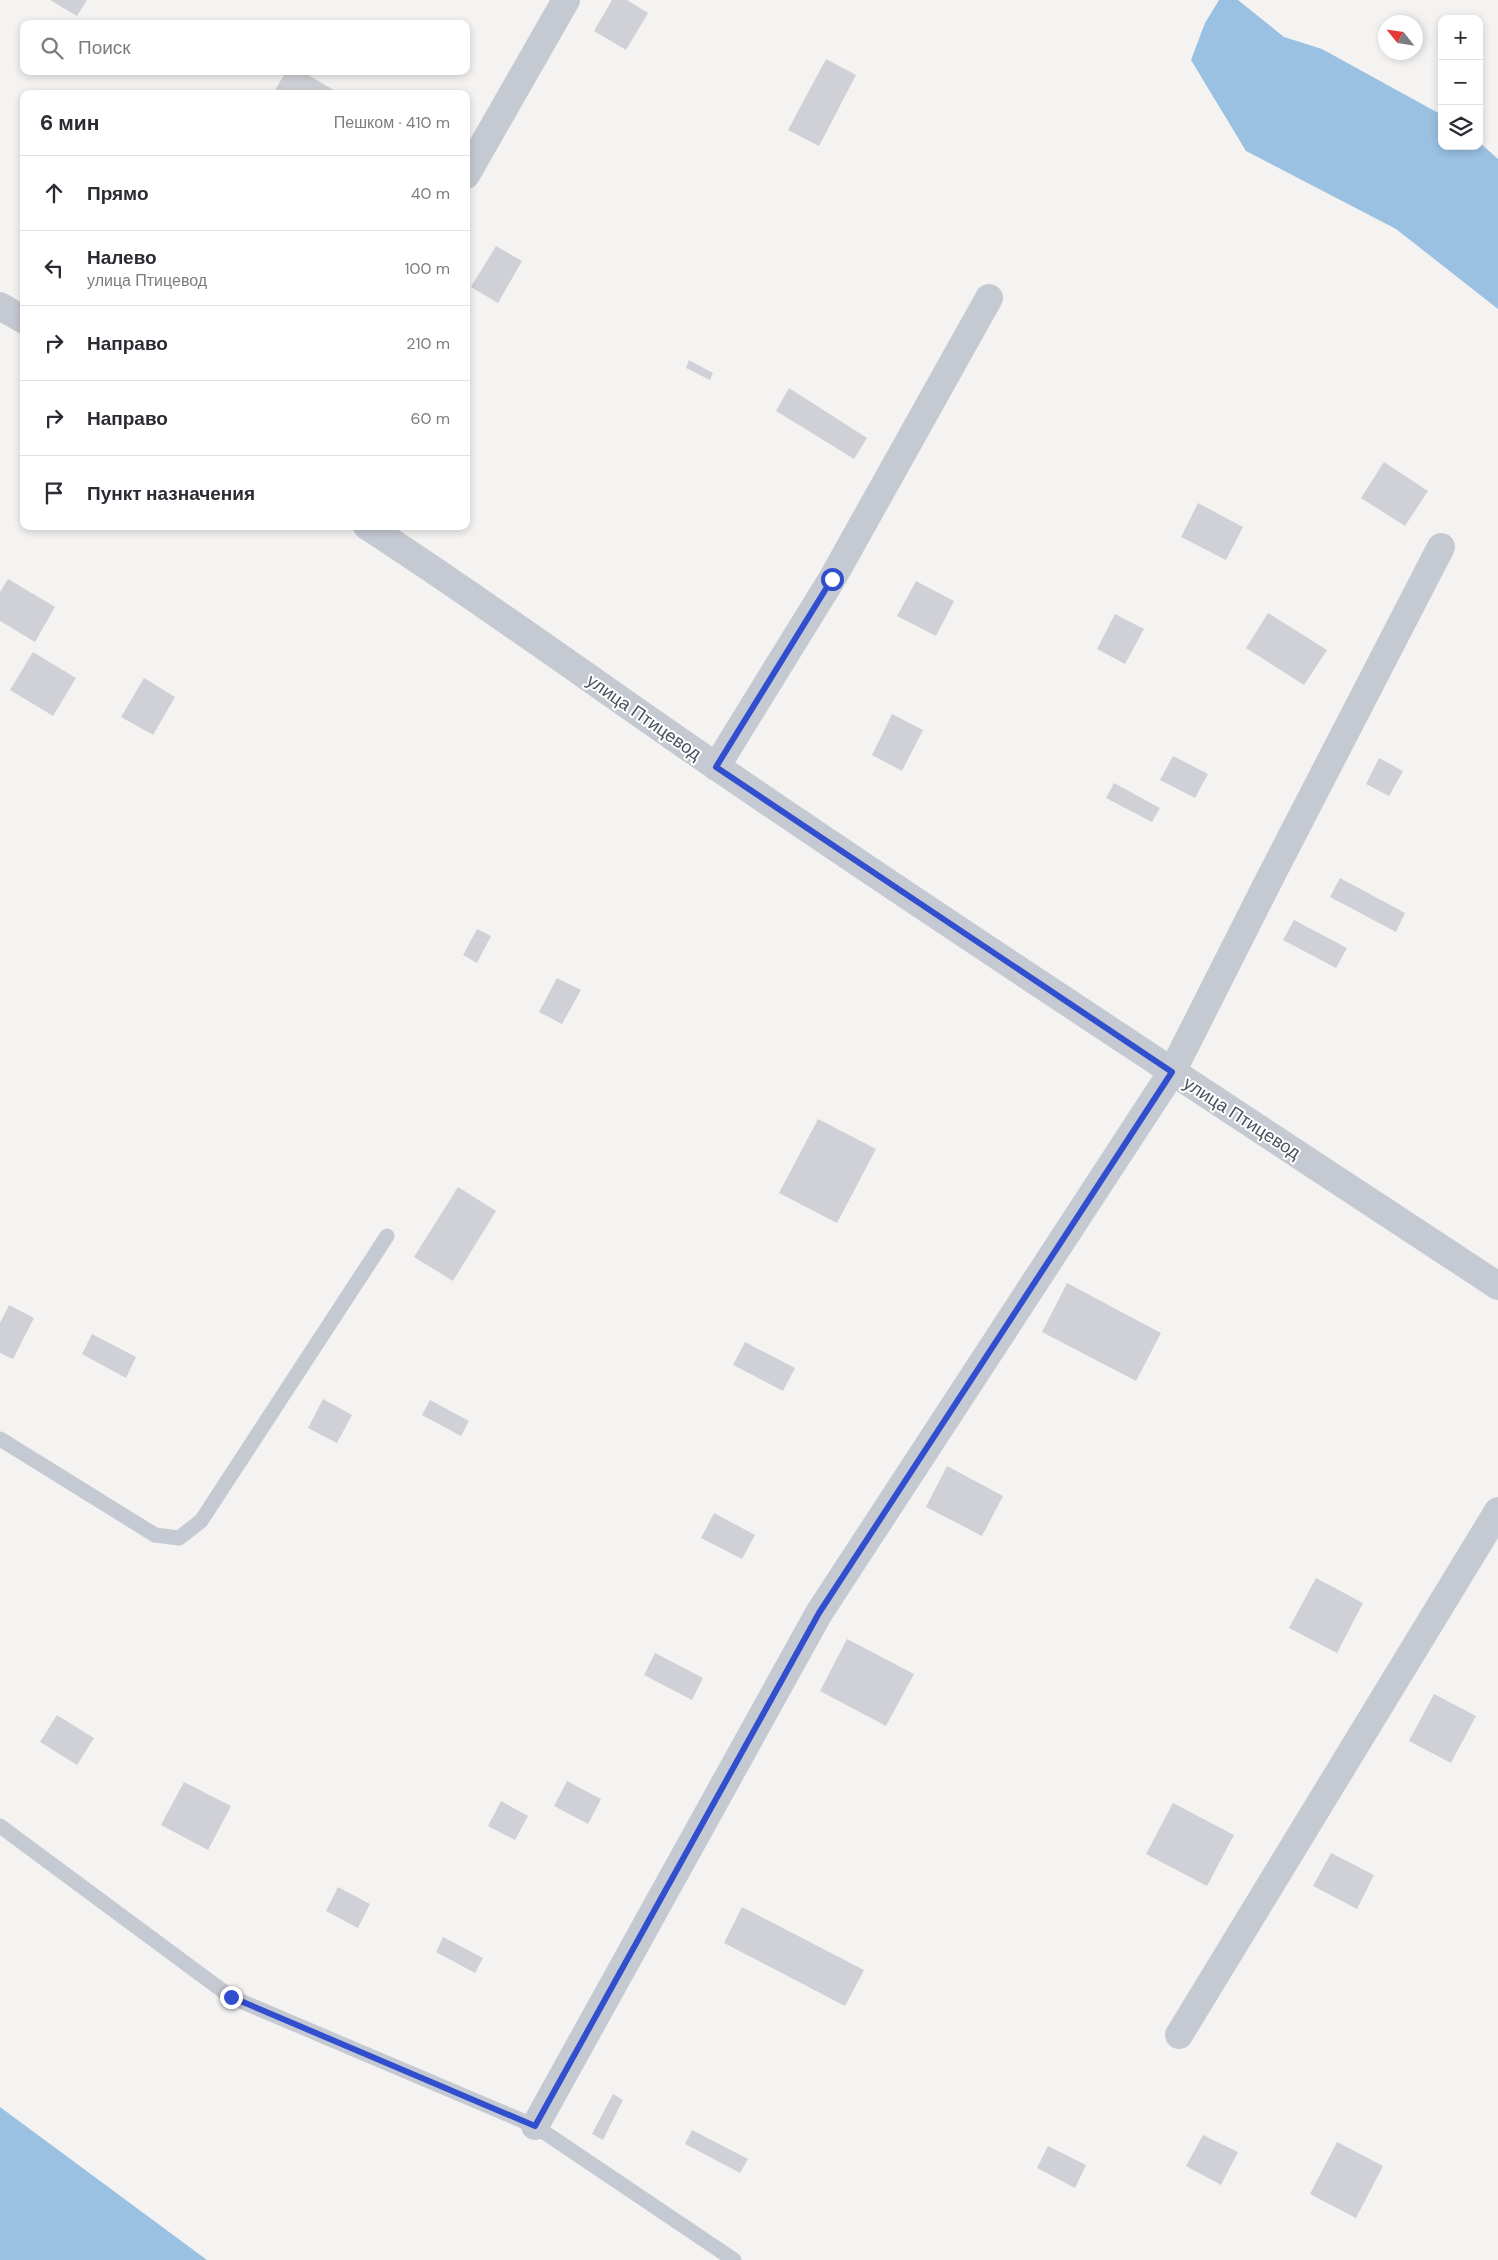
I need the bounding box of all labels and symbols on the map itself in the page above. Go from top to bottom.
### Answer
north arrow [1378,15,1423,60]
route start [821,568,844,591]
street label: улица Птицевод [582,668,707,766]
street label: улица Птицевод [1179,1071,1306,1165]
route end [220,1986,243,2009]

